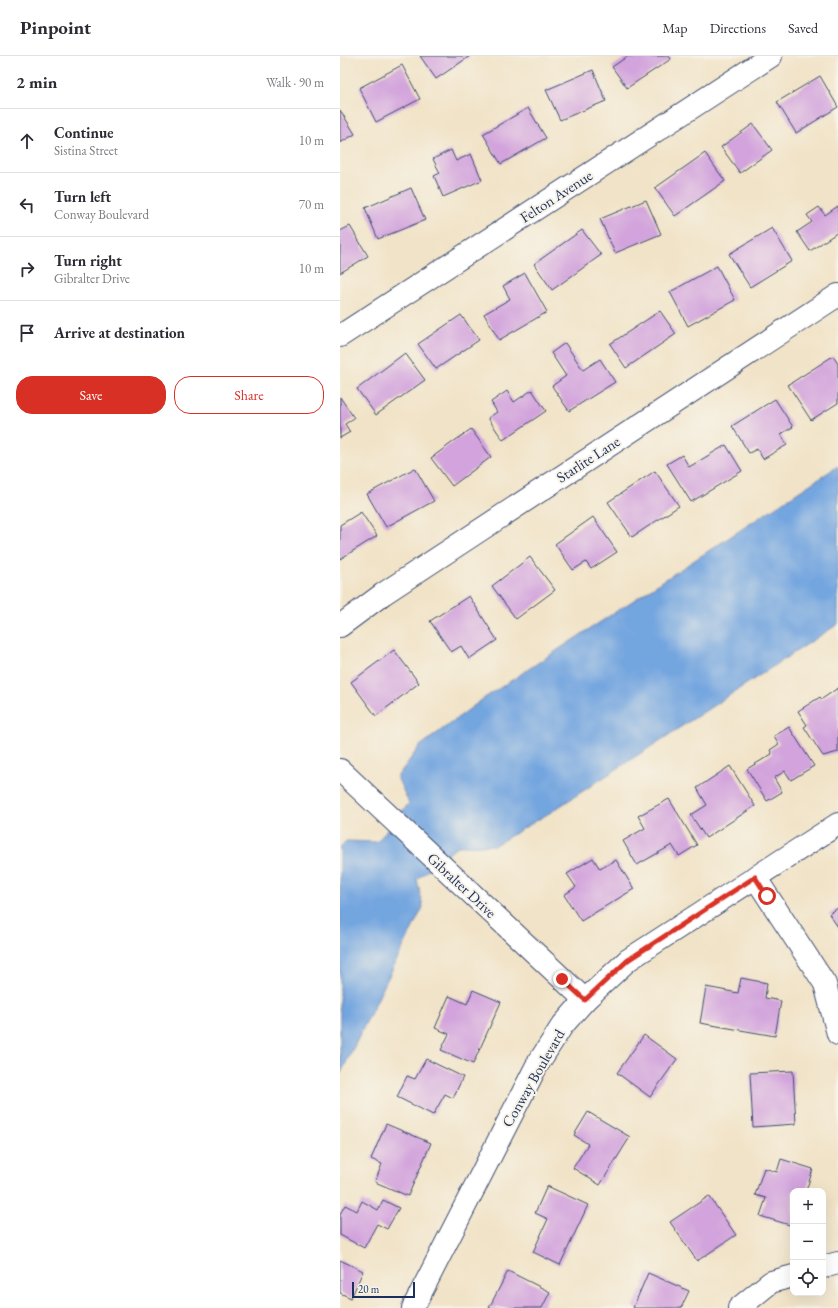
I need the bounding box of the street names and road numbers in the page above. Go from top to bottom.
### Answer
street label: Felton Avenue [516,165,596,227]
street label: Starlite Lane [553,431,624,487]
street label: Gibralter Drive [424,848,501,922]
street label: Conway Boulevard [497,1025,569,1130]

